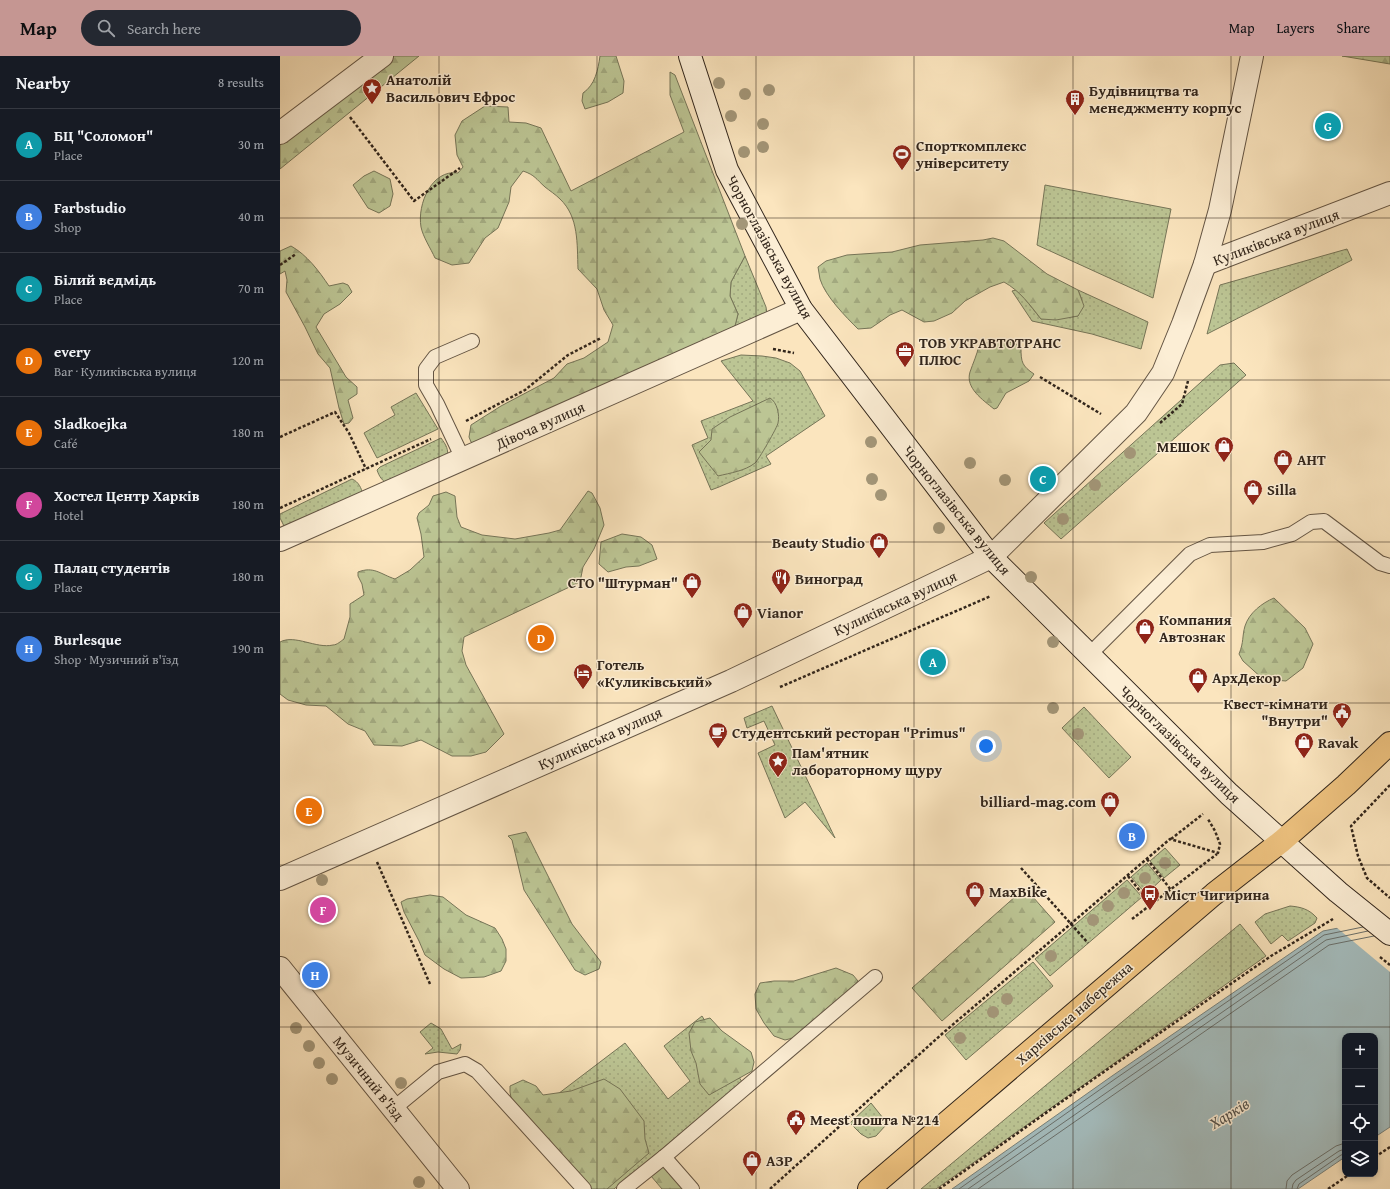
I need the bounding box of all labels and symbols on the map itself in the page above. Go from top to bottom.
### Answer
place label: Анатолій Васильович Ефрос [386,69,515,107]
place icon: Анатолій Васильович Ефрос [361,77,383,105]
place label: Будівництва та менеджменту корпус [1089,80,1241,118]
building icon: Будівництва та менеджменту корпус [1064,88,1086,116]
pin: G [1315,111,1341,141]
place label: Спорткомплекс університету [915,135,1027,173]
sports icon: Спорткомплекс університету [891,143,913,171]
street label: Чорноглазівська вулиця [722,171,818,323]
street label: Куликівська вулиця [1210,203,1343,271]
place label: ТОВ УКРАВТОТРАНС ПЛЮС [919,332,1061,370]
office icon: ТОВ УКРАВТОТРАНС ПЛЮС [894,340,916,368]
street label: Дівоча вулиця [491,396,588,454]
shop icon: МЕШОК [1213,435,1235,463]
place label: МЕШОК [1157,436,1210,457]
street label: Чорноглазівська вулиця [898,441,1016,580]
shop icon: АНТ [1272,448,1294,476]
place label: АНТ [1297,449,1326,470]
pin: C [1030,464,1056,494]
shop icon: Silla [1242,478,1264,506]
place label: Silla [1267,479,1297,500]
shop icon: Beauty Studio [868,531,890,559]
place label: Beauty Studio [772,532,865,553]
street label: Куликівська вулиця [830,565,960,641]
restaurant icon: Виноград [770,567,792,595]
place label: Виноград [795,568,863,589]
shop icon: СТО "Штурман" [681,571,703,599]
place label: СТО "Штурман" [568,572,678,593]
shop icon: Vianor [732,601,754,629]
place label: Vianor [757,602,803,623]
place label: Компания Автознак [1159,609,1232,647]
shop icon: Компания Автознак [1134,617,1156,645]
pin: D [528,623,554,653]
pin: A [920,647,946,677]
place label: Готель «Куликівський» [597,654,712,692]
hotel icon: Готель «Куликівський» [572,662,594,690]
shop icon: АрхДекор [1187,666,1209,694]
place label: АрхДекор [1212,667,1281,688]
street label: Чорноглазівська вулиця [1115,680,1246,808]
place label: Квест-кімнати "Внутри" [1223,693,1329,731]
street label: Куликівська вулиця [535,701,666,775]
public building icon: Квест-кімнати "Внутри" [1331,701,1353,729]
cafe icon: Студентський ресторан "Primus" [707,721,729,749]
place label: Студентський ресторан "Primus" [732,722,966,743]
shop icon: Ravak [1293,731,1315,759]
place label: Ravak [1318,732,1359,753]
your location [976,736,996,756]
place label: Пам'ятник лабораторному щуру [792,742,942,780]
place icon: Пам'ятник лабораторному щуру [767,750,789,778]
shop icon: billiard-mag.com [1099,790,1121,818]
place label: billiard-mag.com [980,791,1096,812]
pin: E [296,796,322,826]
pin: B [1119,821,1145,851]
shop icon: MaxBike [964,880,986,908]
place label: MaxBike [989,881,1047,902]
bus stop icon: Міст Чигирина [1139,883,1161,911]
place label: Міст Чигирина [1164,884,1270,905]
pin: F [310,895,336,925]
street label: Харківська набережна [1011,956,1138,1070]
pin: H [302,960,328,990]
street label: Музичний в'їзд [328,1031,410,1125]
water label: Харків [1203,1091,1254,1135]
public building icon: Meest пошта №214 [785,1108,807,1136]
place label: Meest пошта №214 [810,1109,939,1130]
shop icon: АЗР [741,1149,763,1177]
place label: АЗР [766,1150,793,1171]

